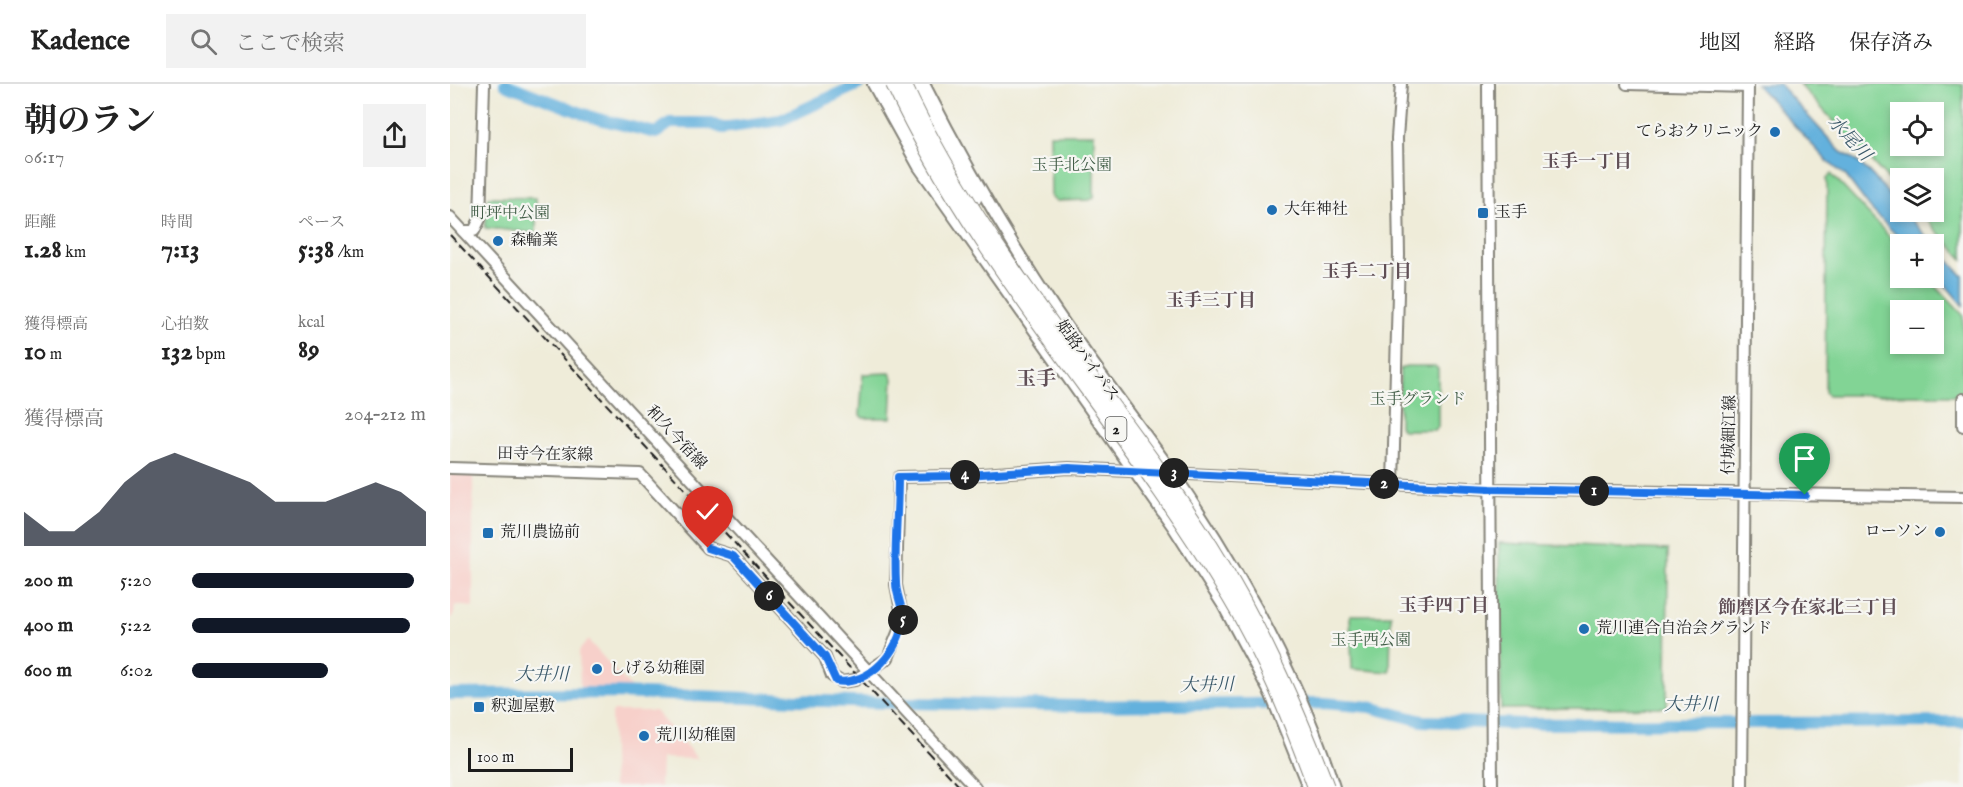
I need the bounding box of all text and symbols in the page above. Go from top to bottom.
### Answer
search box [166,14,586,68]
text: Kadence [30,24,130,59]
icon: search [187,25,220,58]
text: ここで検索 [235,30,345,58]
text: 地図 [1699,30,1741,57]
text: 経路 [1774,30,1816,57]
text: 保存済み [1849,30,1933,57]
text: 朝のラン [24,101,156,143]
map controls [1890,102,1944,354]
button: locate [1890,102,1944,156]
button: share [363,104,426,167]
water label: 水尾川 [1822,111,1877,168]
place label: てらおクリニック [1636,122,1763,142]
marker: てらおクリニック [1768,125,1782,139]
text: 06:17 [24,145,64,170]
district label: 玉手一丁目 [1542,151,1632,174]
park label: 玉手北公園 [1032,156,1112,176]
button: layers [1890,168,1944,222]
place label: 大年神社 [1284,200,1348,220]
marker: 大年神社 [1265,203,1279,217]
place label: 玉手 [1495,203,1527,223]
park label: 町坪中公園 [470,204,550,224]
marker: 玉手 [1476,206,1490,220]
text: 距離 [24,213,56,233]
text: 時間 [161,213,193,233]
text: ペース [298,213,345,233]
place label: 森輪業 [510,231,558,251]
text: 1.28 [24,233,62,266]
text: 7:13 [161,233,199,266]
text: 5:38 [298,233,334,266]
marker: 森輪業 [491,234,505,248]
button: + [1890,234,1944,288]
text: km [62,243,86,263]
text: /km [334,243,364,263]
district label: 玉手二丁目 [1322,261,1412,284]
district label: 玉手三丁目 [1166,290,1256,313]
button: − [1890,300,1944,354]
text: kcal [298,313,325,333]
text: 獲得標高 [24,315,88,335]
text: 心拍数 [161,315,209,335]
street label: 姫路バイパス [1051,316,1123,406]
text: 89 [298,333,320,366]
text: 10 [24,335,46,368]
text: 132 [161,335,193,368]
text: m [46,345,62,365]
text: bpm [193,345,226,365]
district label: 玉手 [1016,367,1056,392]
park label: 玉手グランド [1370,390,1466,410]
street label: 付城細江線 [1719,395,1741,475]
text: 204–212 m [344,402,426,427]
street label: 和久今宿線 [641,402,711,474]
text: 獲得標高 [24,407,104,432]
road number: 2 [1106,417,1126,441]
pin [1779,433,1830,495]
icon: arrive [1788,442,1821,475]
street label: 田寺今在家線 [497,444,593,466]
pin: 3 [1159,458,1189,488]
pin: 4 [950,460,980,490]
text: 3 [1171,463,1177,483]
text: 4 [961,465,969,485]
pin: 2 [1369,469,1399,499]
text: 2 [1380,474,1388,494]
pin: 1 [1579,476,1609,506]
text: 1 [1591,481,1597,501]
pin [682,486,733,548]
icon: check [691,495,724,528]
place label: ローソン [1865,522,1928,542]
place label: 荒川農協前 [500,523,580,543]
marker: ローソン [1933,525,1947,539]
marker: 荒川農協前 [481,526,495,540]
text: 200 m [24,568,73,593]
text: 5:20 [120,568,152,593]
pin: 6 [754,581,784,611]
text: 6 [766,586,772,606]
district label: 玉手四丁目 [1399,595,1489,618]
district label: 飾磨区今在家北三丁目 [1718,597,1898,620]
pin: 5 [888,605,918,635]
text: 5 [900,610,906,630]
text: 400 m [24,613,73,638]
text: 5:22 [120,613,151,638]
place label: 荒川連合自治会グランド [1596,619,1772,639]
marker: 荒川連合自治会グランド [1577,622,1591,636]
park label: 玉手西公園 [1331,631,1411,651]
text: 600 m [24,658,72,683]
text: 6:02 [120,658,153,683]
place label: しげる幼稚園 [609,659,705,679]
marker: しげる幼稚園 [590,662,604,676]
water label: 大井川 [515,664,571,687]
water label: 大井川 [1180,674,1236,698]
water label: 大井川 [1664,694,1720,717]
place label: 釈迦屋敷 [491,697,555,717]
marker: 釈迦屋敷 [472,700,486,714]
place label: 荒川幼稚園 [656,726,736,746]
marker: 荒川幼稚園 [637,729,651,743]
scale bar [468,745,573,772]
text: 100 m [477,748,514,768]

